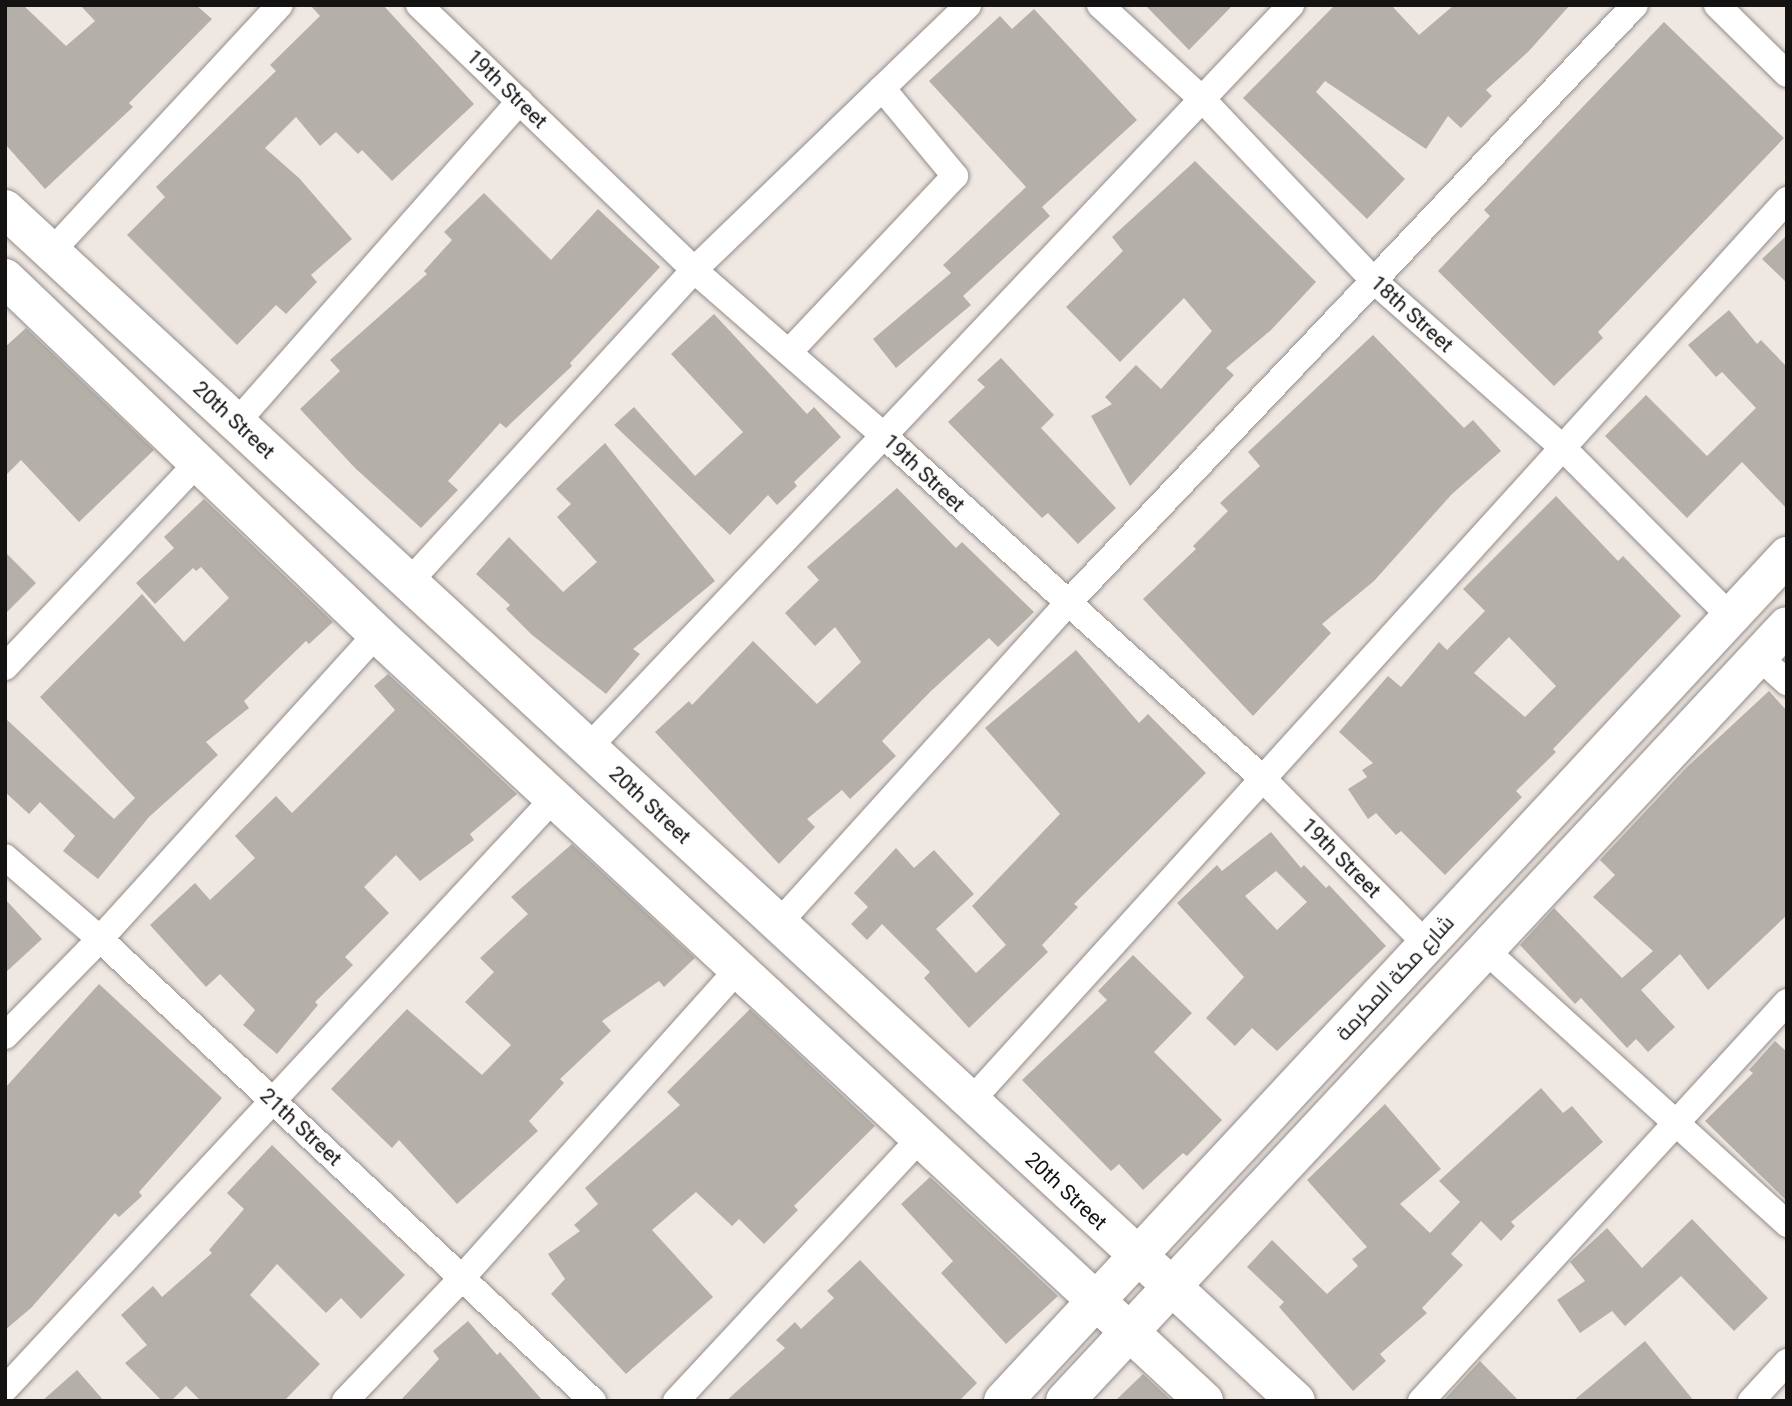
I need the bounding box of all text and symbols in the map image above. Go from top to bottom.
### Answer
street label: 19th Street [461,44,553,134]
street label: 18th Street [1365,270,1459,358]
street label: 20th Street [188,376,280,464]
street label: 19th Street [878,429,970,517]
street label: 20th Street [604,761,696,849]
street label: 19th Street [1296,813,1386,903]
street label: شارع مكة المكرمة [1331,910,1459,1046]
street label: 21th Street [255,1083,347,1171]
street label: 20th Street [1020,1147,1112,1235]

